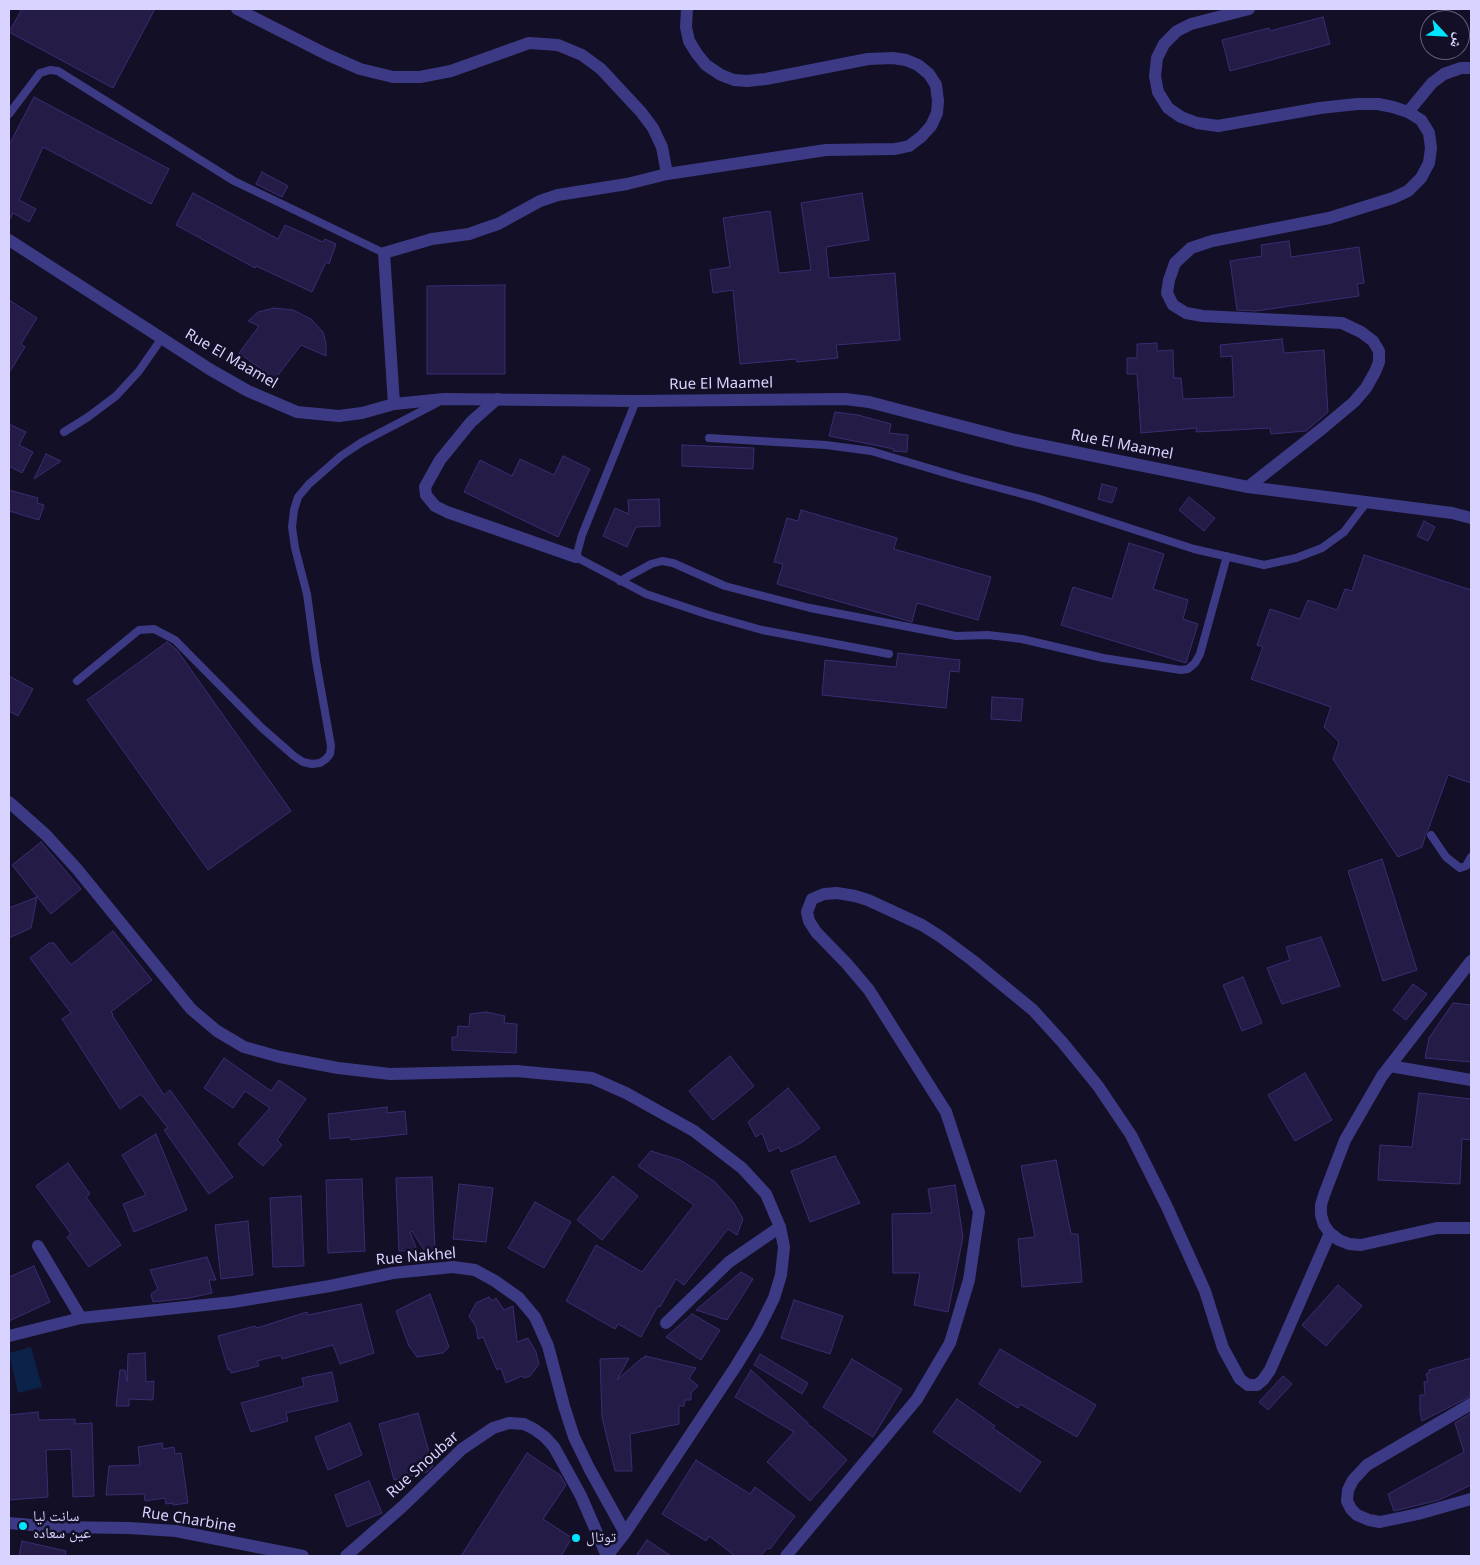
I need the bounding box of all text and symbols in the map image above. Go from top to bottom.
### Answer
north arrow [1420,10,1470,60]
text: ش [1446,30,1470,52]
street label: Rue El Maamel [182,325,280,393]
street label: Rue El Maamel [669,374,773,394]
street label: Rue El Maamel [1069,426,1175,464]
street label: Rue Nakhel [375,1245,457,1269]
street label: Rue Snoubar [383,1428,463,1502]
street label: Rue Charbine [141,1504,237,1536]
place label: سانت ليا عين سعاده [33,1508,91,1543]
marker: سانت ليا عين سعاده [17,1520,29,1532]
place label: توتال [586,1529,616,1547]
marker: توتال [570,1532,582,1544]

